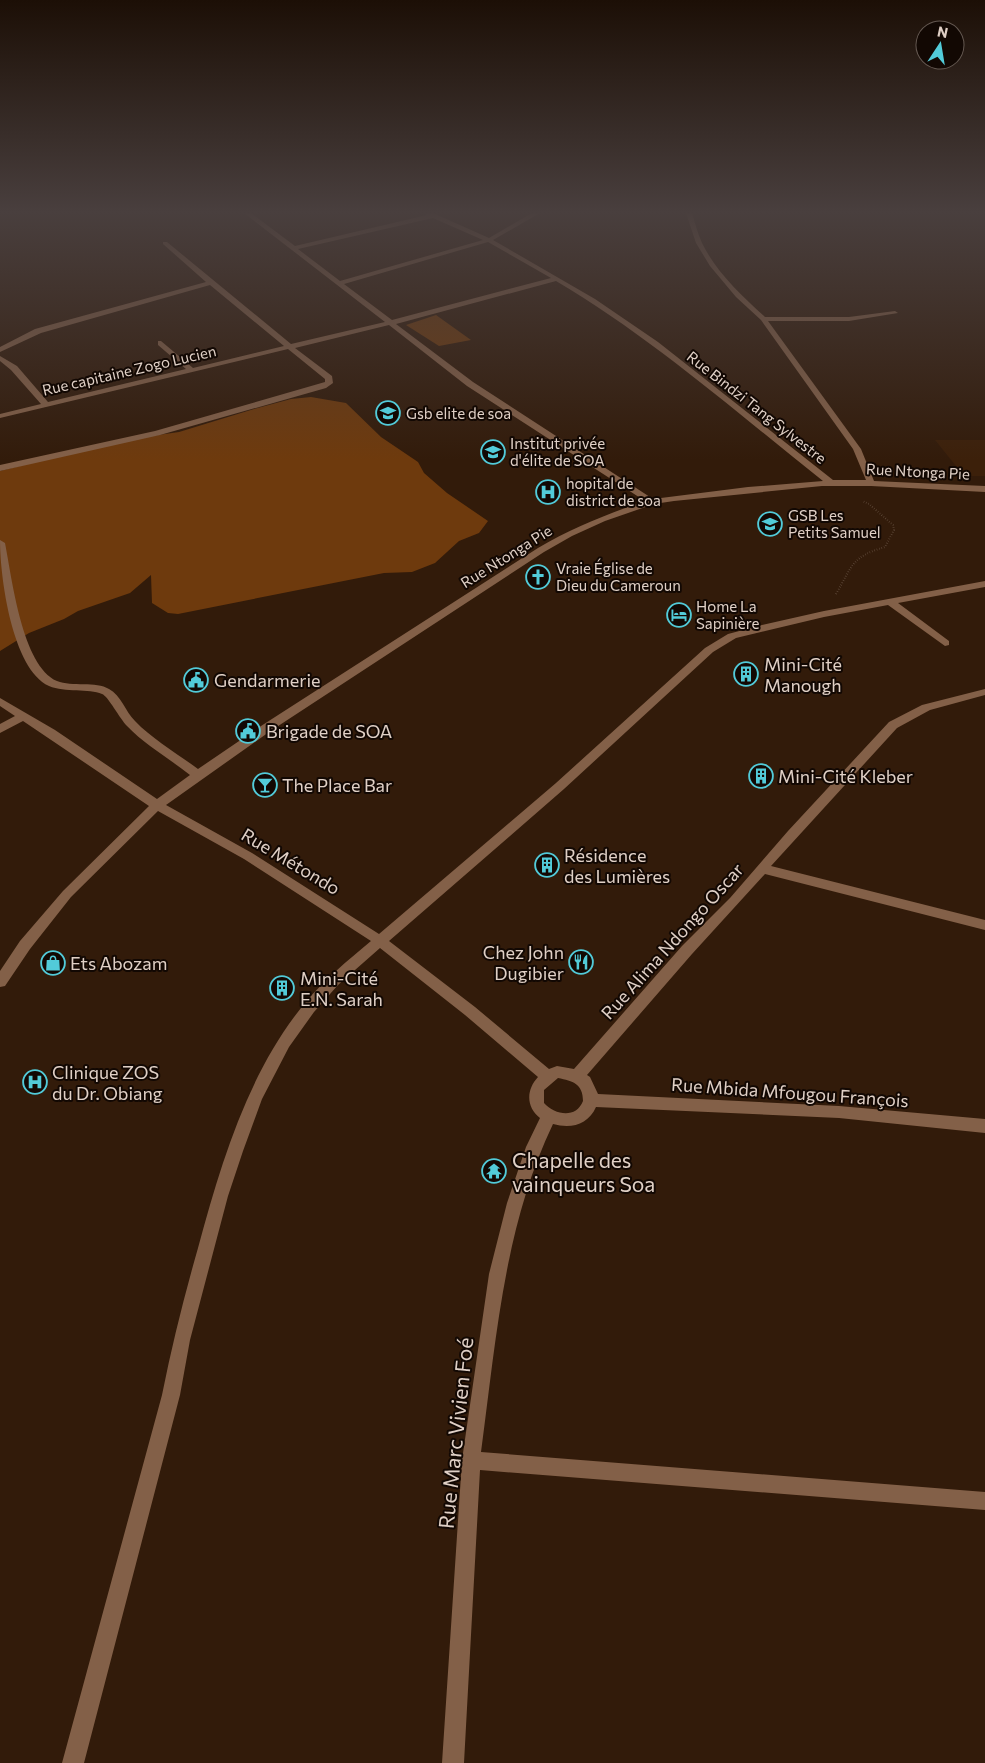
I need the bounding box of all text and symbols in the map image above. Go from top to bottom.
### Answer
north arrow [915,20,965,70]
text: N [936,22,950,41]
street label: Rue capitaine Zogo Lucien [40,341,218,399]
street label: Rue Bindzi Tang Sylvestre [684,347,830,467]
school or university icon: Gsb elite de soa [375,400,401,426]
place label: Gsb elite de soa [406,404,511,422]
place label: Institut privée d'élite de SOA [510,434,605,469]
school or university icon: Institut privée d'élite de SOA [480,439,506,465]
street label: Rue Ntonga Pie [866,459,970,483]
place label: hopital de district de soa [566,474,661,509]
hospital icon: hopital de district de soa [535,479,561,505]
place label: GSB Les Petits Samuel [788,506,881,541]
school or university icon: GSB Les Petits Samuel [757,511,783,537]
street label: Rue Ntonga Pie [457,521,555,591]
place label: Vraie Église de Dieu du Cameroun [556,558,681,594]
church icon: Vraie Église de Dieu du Cameroun [525,564,551,590]
place label: Home La Sapinière [696,597,759,632]
hotel icon: Home La Sapinière [666,602,692,628]
place label: Mini-Cité Manough [764,653,842,696]
building icon: Mini-Cité Manough [733,661,759,687]
public building icon: Gendarmerie [183,667,209,693]
place label: Gendarmerie [214,669,321,691]
public building icon: Brigade de SOA [235,718,261,744]
place label: Brigade de SOA [266,720,392,742]
building icon: Mini-Cité Kleber [748,763,774,789]
place label: Mini-Cité Kleber [778,765,913,787]
bar icon: The Place Bar [252,772,278,798]
place label: The Place Bar [282,774,392,796]
street label: Rue Métondo [238,823,344,899]
place label: Résidence des Lumières [564,844,670,887]
building icon: Résidence des Lumières [534,852,560,878]
street label: Rue Alima Ndongo Oscar [596,858,748,1024]
place label: Chez John Dugibier [483,941,564,984]
restaurant icon: Chez John Dugibier [568,949,594,975]
shop icon: Ets Abozam [40,950,66,976]
place label: Ets Abozam [70,952,167,974]
place label: Mini-Cité E.N. Sarah [300,967,383,1010]
building icon: Mini-Cité E.N. Sarah [269,975,295,1001]
place label: Clinique ZOS du Dr. Obiang [52,1061,163,1104]
hospital icon: Clinique ZOS du Dr. Obiang [22,1069,48,1095]
street label: Rue Mbida Mfougou François [670,1073,910,1111]
place label: Chapelle des vainqueurs Soa [512,1147,655,1196]
temple icon: Chapelle des vainqueurs Soa [481,1158,507,1184]
street label: Rue Marc Vivien Foé [433,1336,477,1530]

